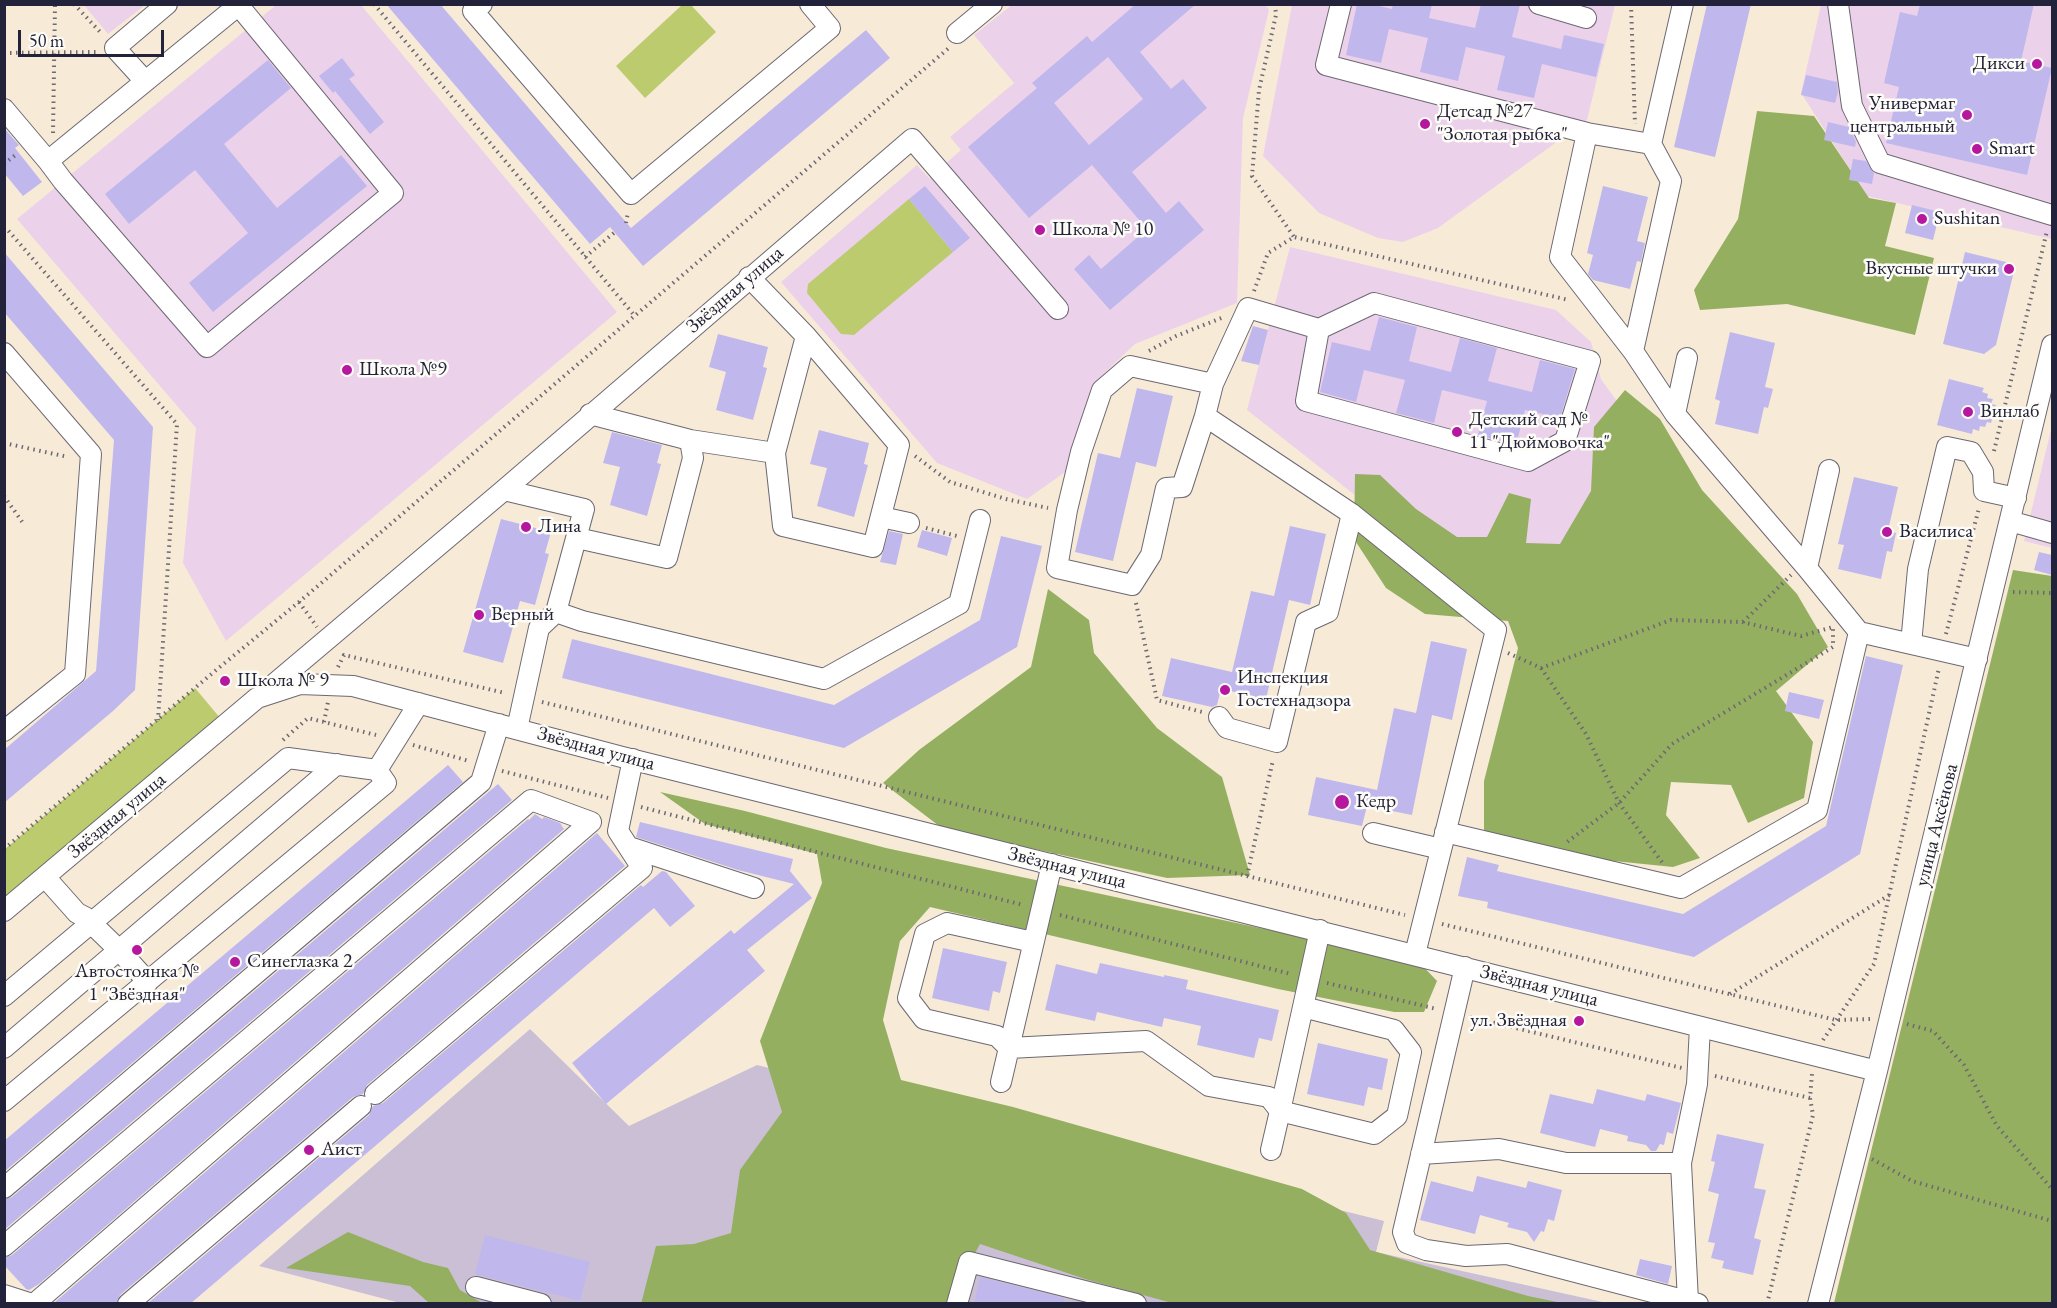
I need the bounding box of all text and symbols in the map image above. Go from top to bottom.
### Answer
scale bar [21,18,166,56]
text: 50 m [29,29,64,52]
place label: Дикси [1973,52,2025,76]
marker: Дикси [2030,57,2044,71]
place label: Универмаг центральный [1850,92,1955,139]
place label: Детсад №27 "Золотая рыбка" [1437,100,1568,147]
marker: Универмаг центральный [1960,108,1974,122]
marker: Детсад №27 "Золотая рыбка" [1418,117,1432,131]
place label: Smart [1989,137,2035,161]
marker: Smart [1970,142,1984,156]
place label: Sushitan [1934,207,2000,231]
marker: Sushitan [1915,212,1929,226]
place label: Школа № 10 [1052,218,1153,242]
marker: Школа № 10 [1033,223,1047,237]
street label: Звёздная улица [681,241,789,339]
place label: Вкусные штучки [1865,257,1997,281]
marker: Вкусные штучки [2002,262,2016,276]
place label: Школа №9 [359,358,447,382]
marker: Школа №9 [340,363,354,377]
place label: Винлаб [1980,400,2039,424]
marker: Винлаб [1961,405,1975,419]
place label: Детский сад № 11 "Дюймовочка" [1469,408,1610,455]
marker: Детский сад № 11 "Дюймовочка" [1450,425,1464,439]
place label: Лина [538,515,581,539]
marker: Лина [519,520,533,534]
place label: Василиса [1899,520,1973,544]
marker: Василиса [1880,525,1894,539]
place label: Верный [491,603,554,627]
marker: Верный [472,608,486,622]
place label: Инспекция Гостехнадзора [1237,666,1351,713]
place label: Школа № 9 [237,669,329,693]
marker: Школа № 9 [218,674,232,688]
marker: Инспекция Гостехнадзора [1218,683,1232,697]
street label: Звёздная улица [534,722,658,776]
street label: улица Аксёнова [1910,761,1964,889]
street label: Звёздная улица [63,768,171,864]
place label: Кедр [1356,790,1396,814]
marker: Кедр [1333,793,1351,811]
street label: Звёздная улица [1005,842,1129,894]
marker: Автостоянка № 1 "Звёздная" [130,943,144,957]
place label: Синеглазка 2 [247,950,353,974]
marker: Синеглазка 2 [228,955,242,969]
place label: Автостоянка № 1 "Звёздная" [75,960,199,1007]
street label: Звёздная улица [1477,960,1601,1012]
place label: ул. Звёздная [1470,1009,1567,1033]
marker: ул. Звёздная [1572,1014,1586,1028]
place label: Аист [321,1138,362,1162]
marker: Аист [302,1143,316,1157]

